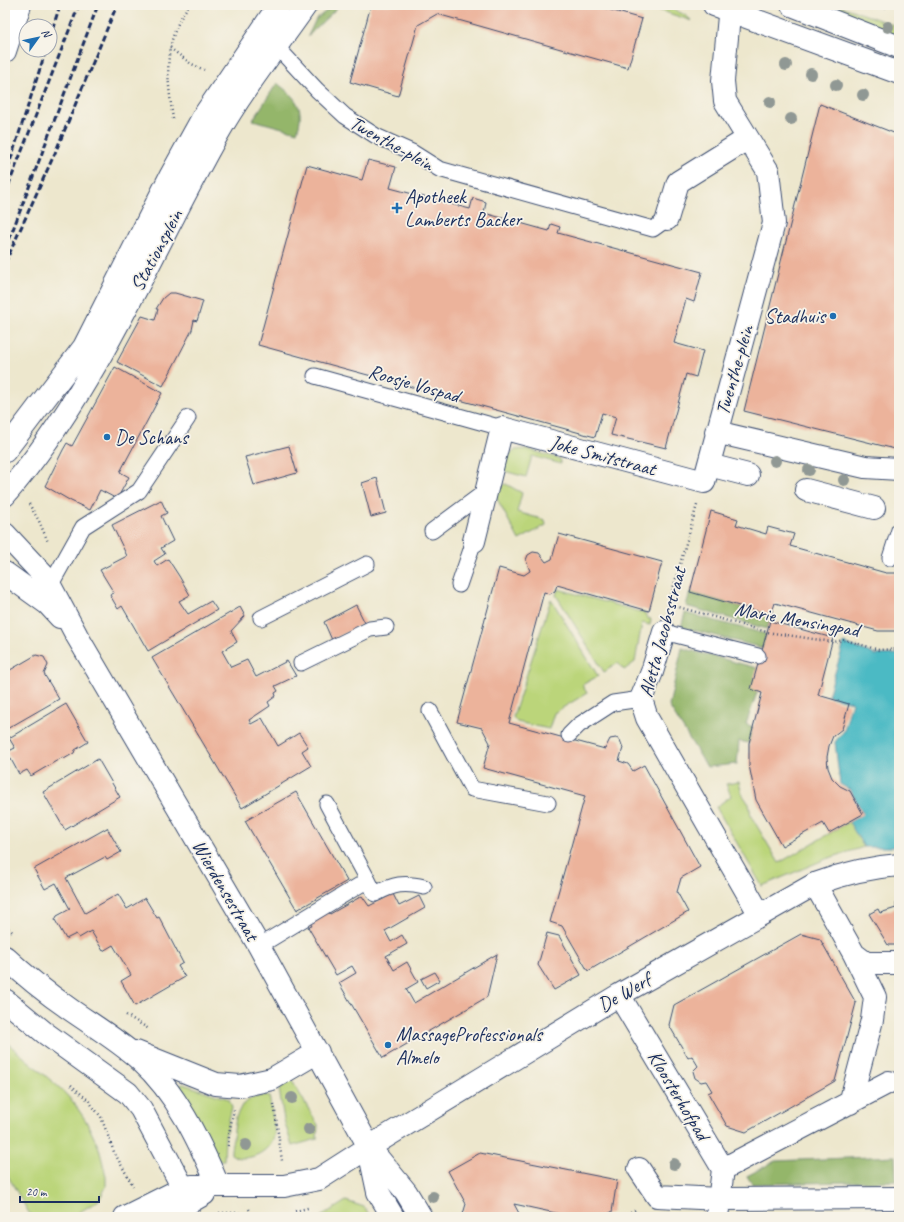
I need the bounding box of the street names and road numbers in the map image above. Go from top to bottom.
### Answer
street label: Twenthe-plein [345,110,439,177]
street label: Stationsplein [125,204,189,295]
street label: Twenthe-plein [710,321,759,418]
street label: Roosje Vospad [366,359,465,409]
street label: Joke Smitstraat [547,429,661,482]
street label: Aletta Jacobsstraat [633,562,692,700]
street label: Marie Mensingpad [733,596,864,643]
street label: Wierdensestraat [187,835,266,947]
street label: De Werf [593,965,659,1018]
street label: Kloosterhofpad [642,1046,717,1147]

